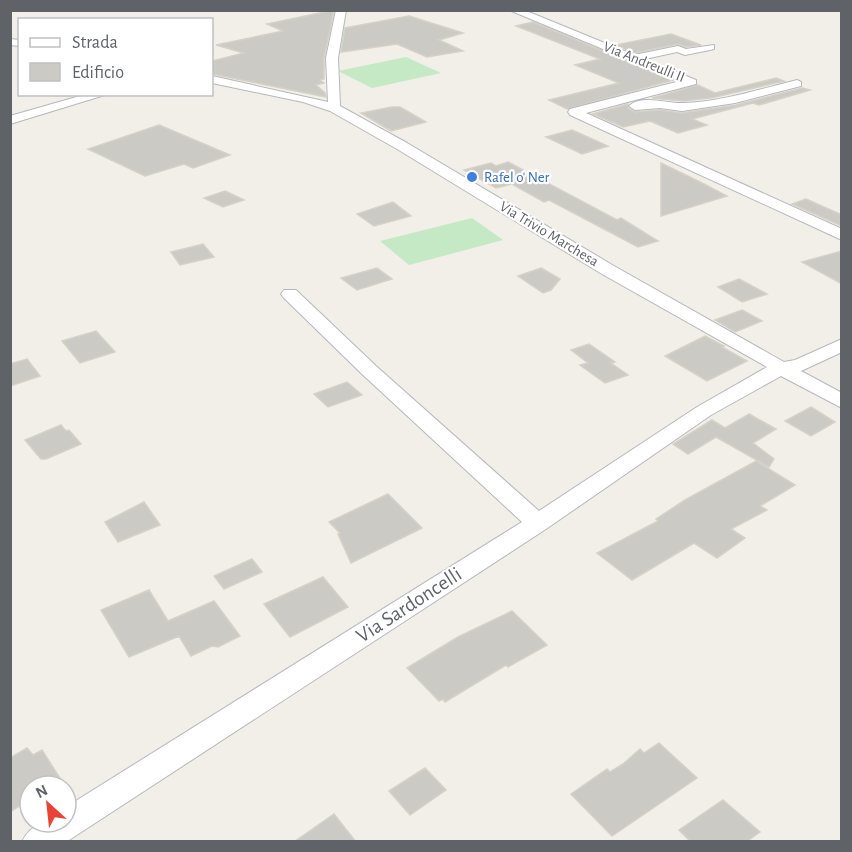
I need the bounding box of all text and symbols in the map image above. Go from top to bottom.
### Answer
legend [18,18,213,96]
text: Strada [72,34,118,52]
street label: Via Andreulli II [601,39,687,85]
text: Edificio [72,64,124,82]
marker: Rafel o' Ner [465,170,479,184]
place label: Rafel o' Ner [484,170,550,185]
street label: Via Trivio Marchesa [497,199,601,269]
street label: Via Sardoncelli [353,563,465,647]
north arrow [18,774,78,834]
text: N [33,782,50,801]

